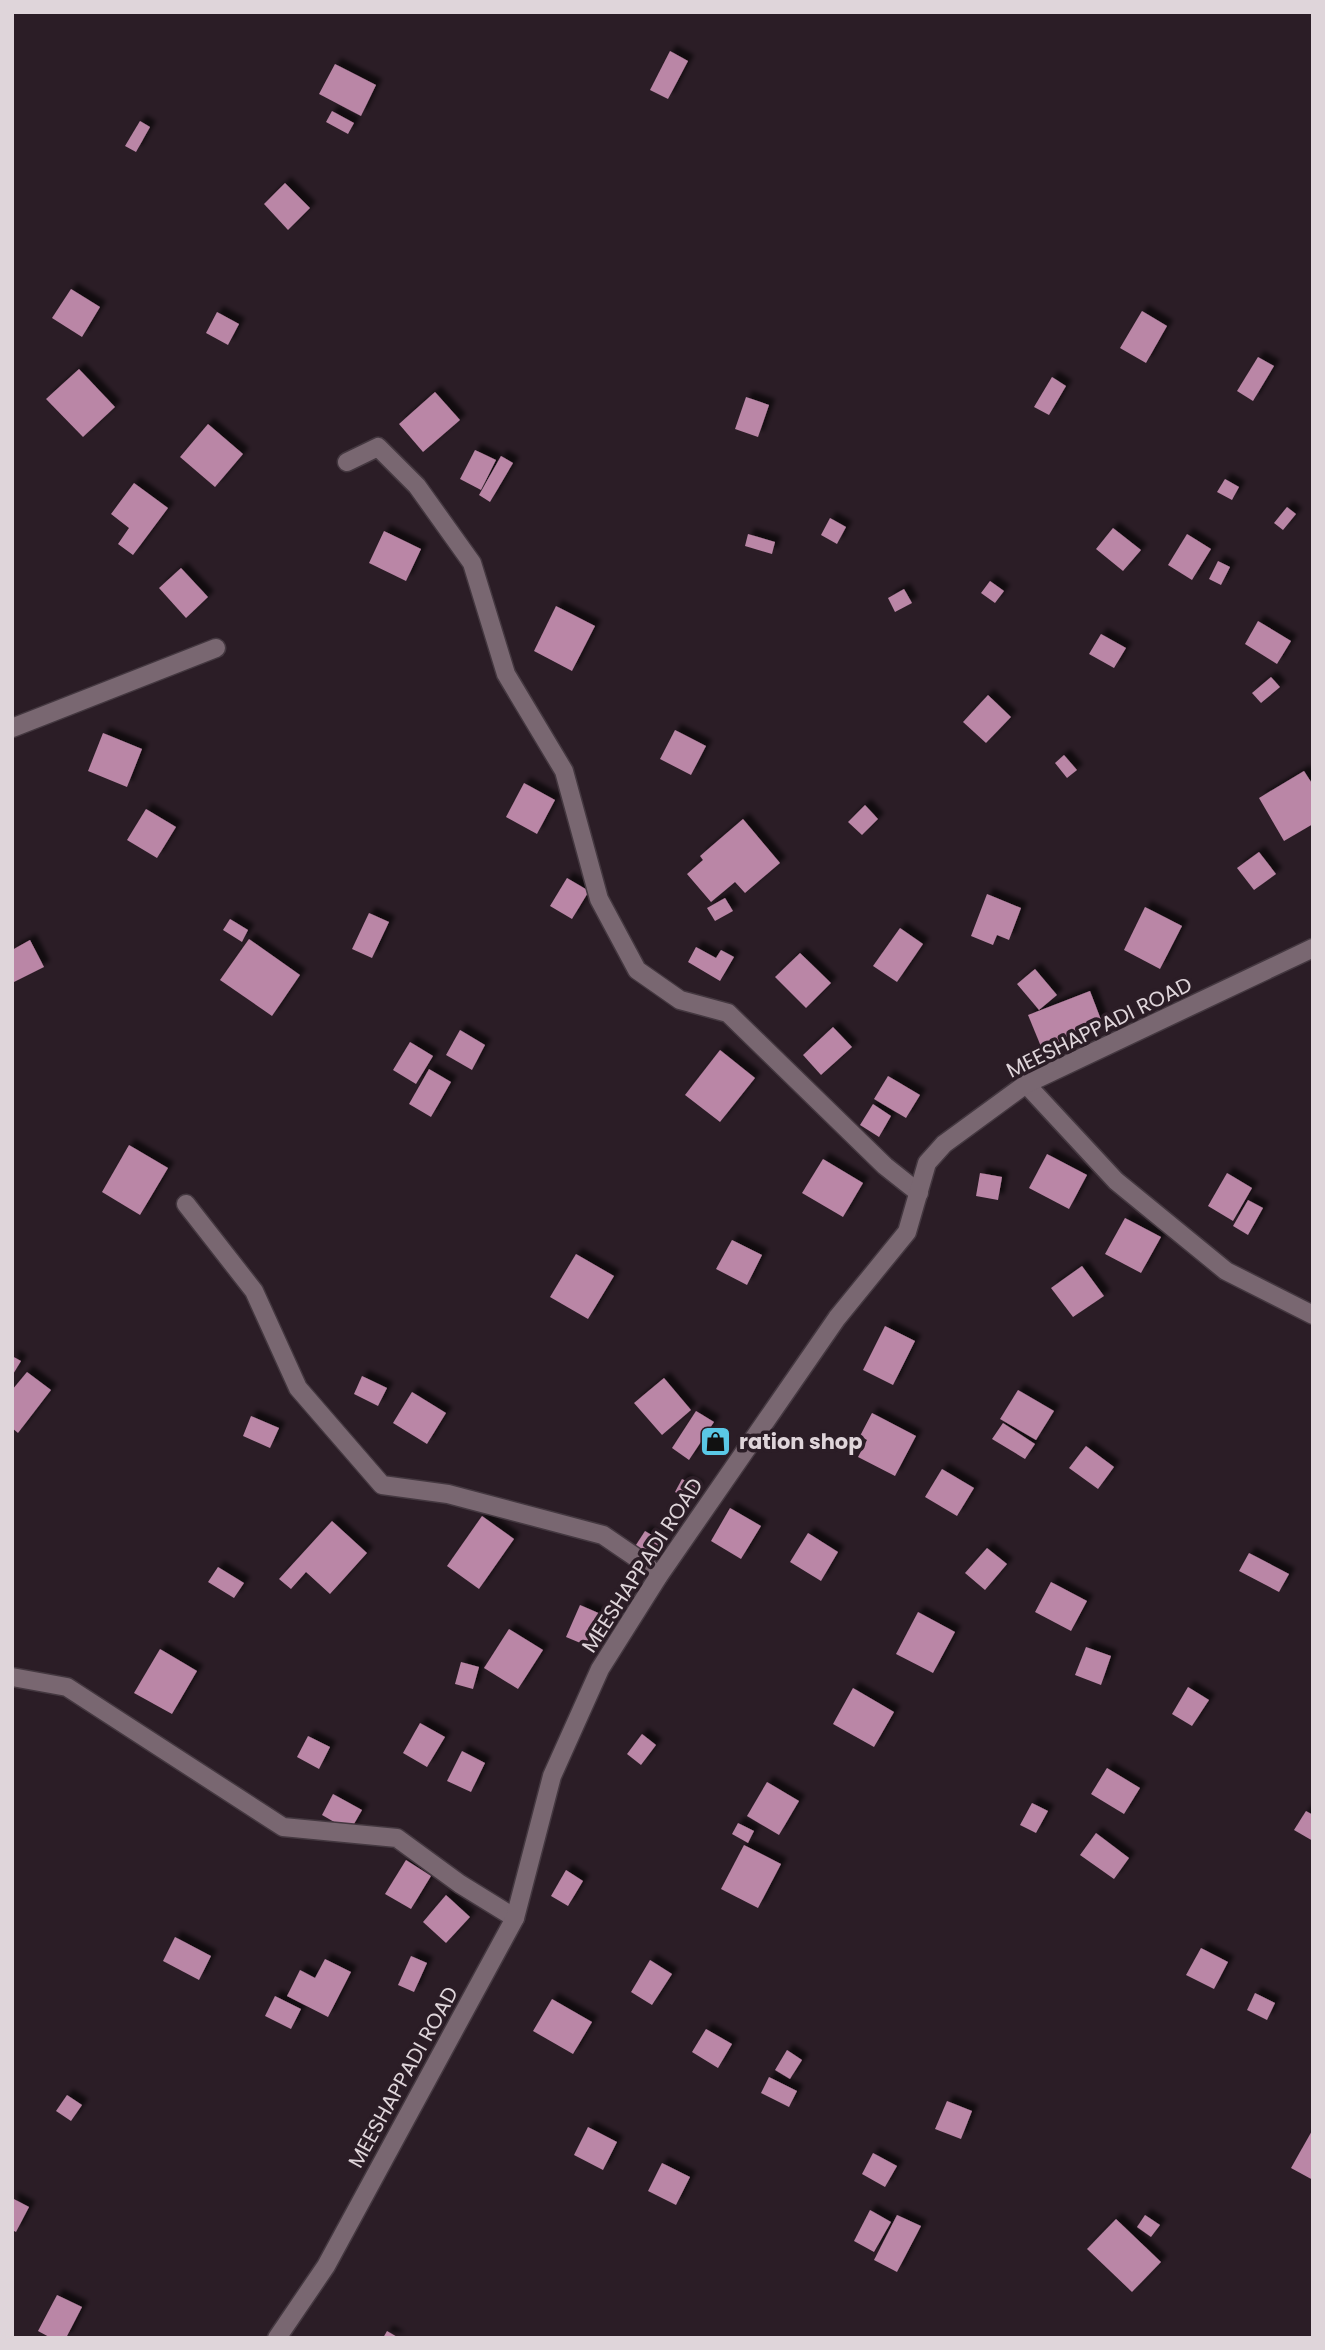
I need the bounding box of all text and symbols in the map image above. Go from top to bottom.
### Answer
street label: MEESHAPPADI ROAD [1001,969,1197,1085]
shop icon: ration shop [699,1424,733,1458]
place label: ration shop [739,1427,862,1456]
street label: MEESHAPPADI ROAD [575,1472,709,1658]
street label: MEESHAPPADI ROAD [341,1981,465,2173]

